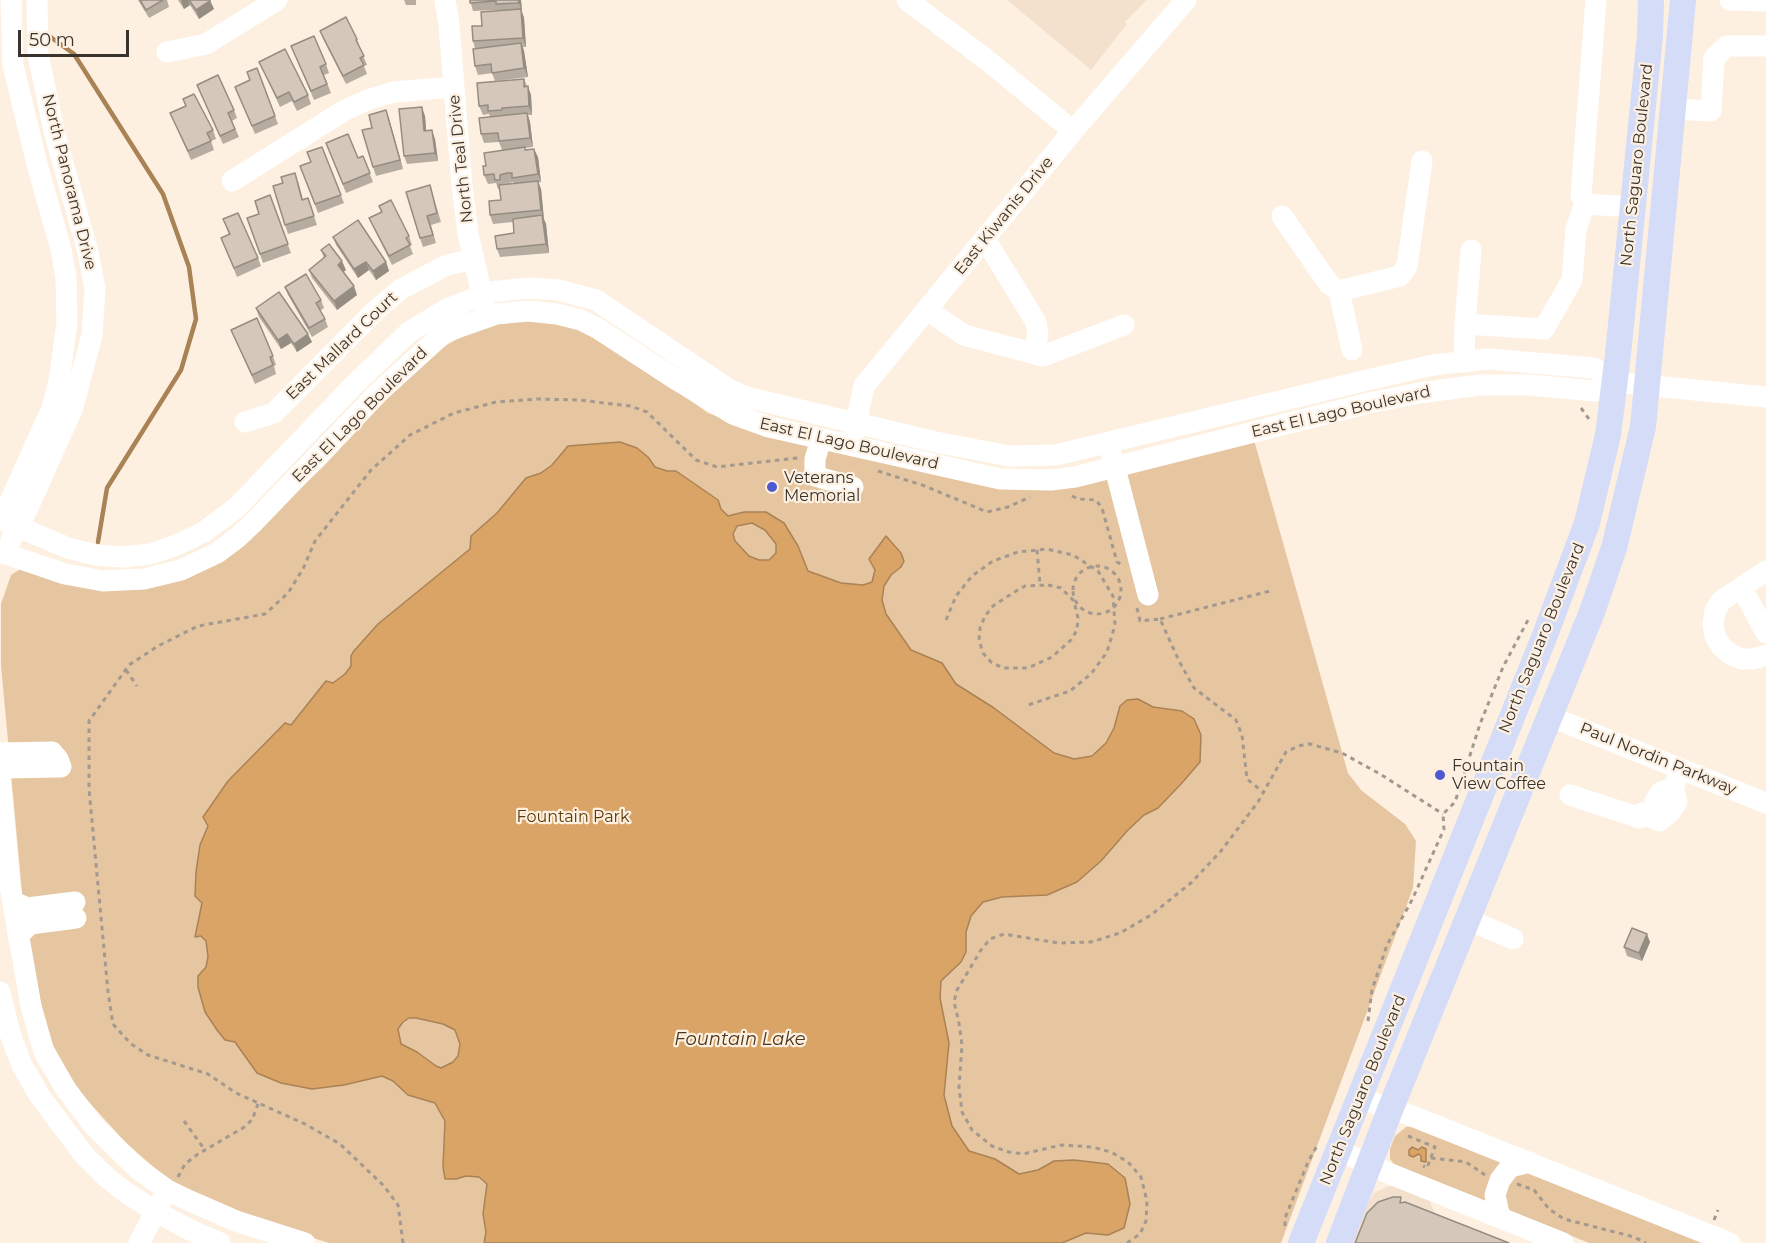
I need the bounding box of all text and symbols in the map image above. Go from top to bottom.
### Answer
scale bar [21,18,132,56]
text: 50 m [29,29,75,51]
street label: North Saguaro Boulevard [1617,63,1657,267]
street label: North Panorama Drive [38,92,100,272]
street label: North Teal Drive [445,94,477,224]
street label: East Kiwanis Drive [950,153,1058,279]
street label: East Mallard Court [282,288,402,404]
street label: East El Lago Boulevard [288,343,432,487]
street label: East El Lago Boulevard [1250,382,1432,442]
street label: East El Lago Boulevard [758,414,940,474]
place label: Veterans Memorial [784,468,860,506]
marker: Veterans Memorial [765,480,779,494]
street label: North Saguaro Boulevard [1495,540,1589,736]
street label: Paul Nordin Parkway [1577,719,1739,799]
place label: Fountain View Coffee [1452,756,1546,794]
marker: Fountain View Coffee [1433,768,1447,782]
park label: Fountain Park [517,807,629,827]
street label: North Saguaro Boulevard [1316,992,1410,1188]
water label: Fountain Lake [674,1029,806,1051]

